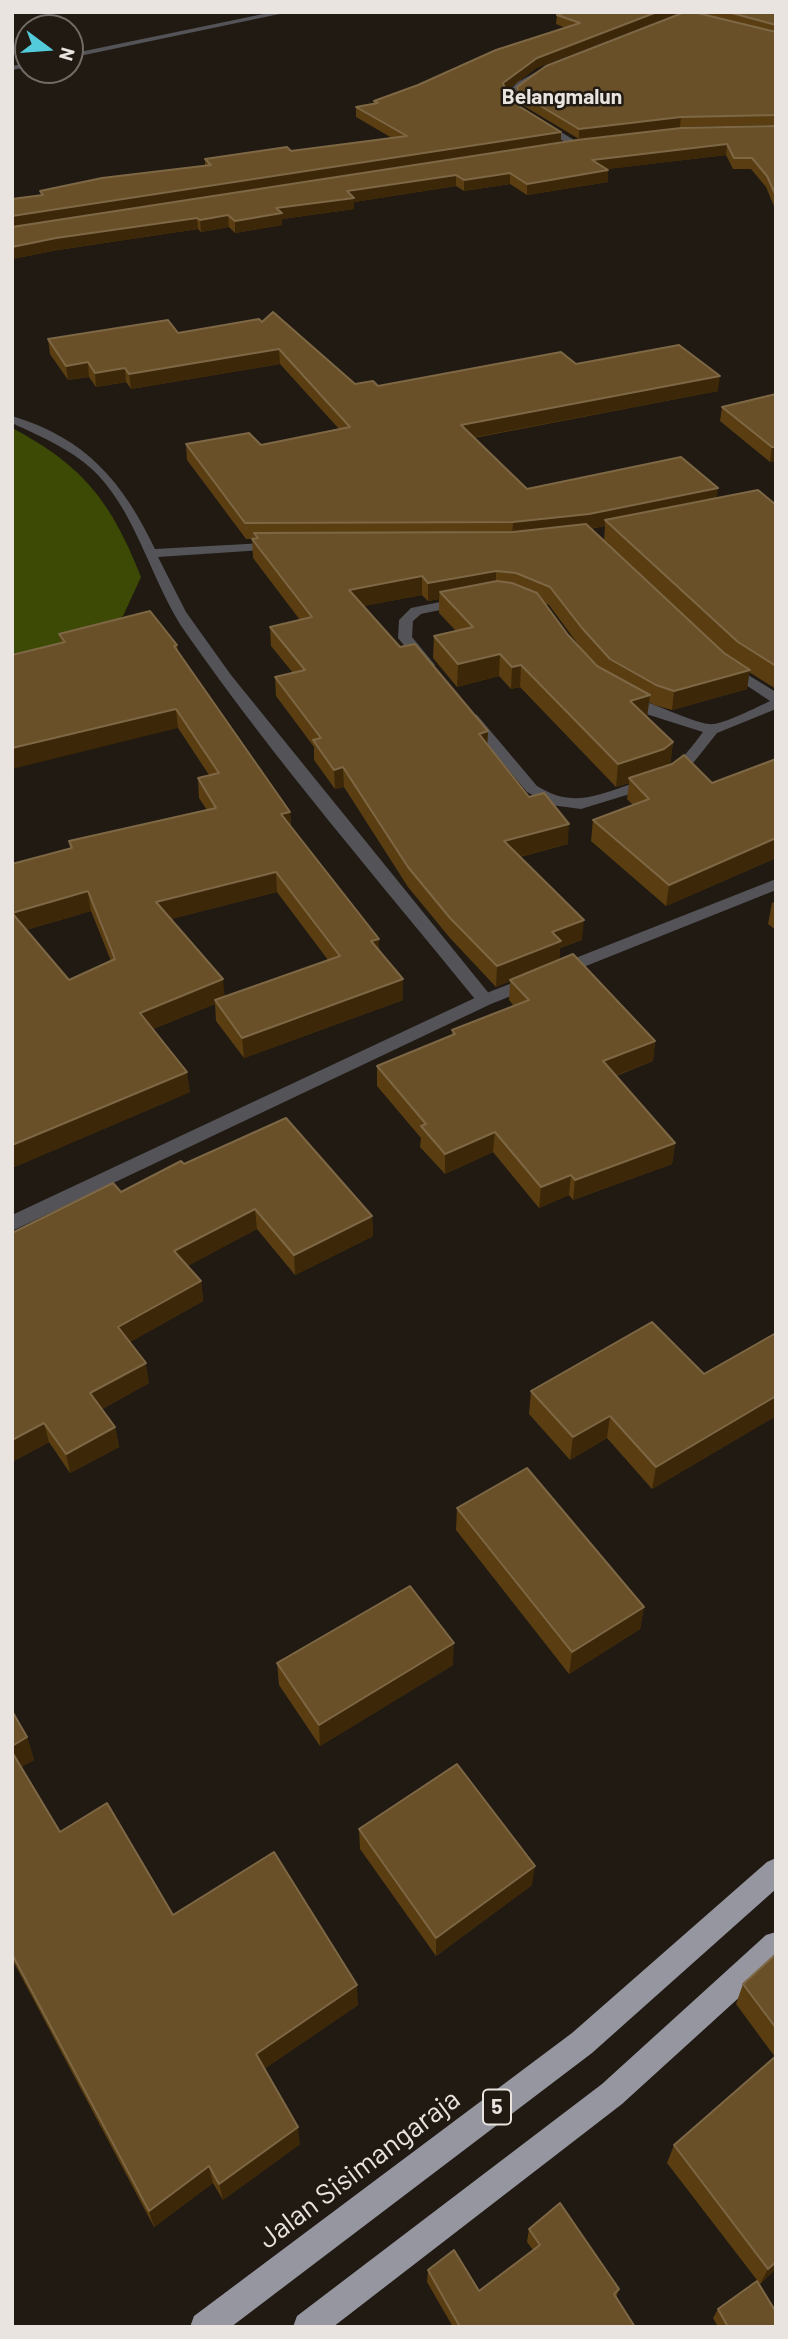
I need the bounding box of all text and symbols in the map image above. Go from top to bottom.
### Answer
north arrow [14,14,84,84]
text: N [55,45,81,64]
district label: Belangmalun [502,84,622,110]
street label: Jalan Sisimangaraja [252,2082,466,2256]
road number: 5 [483,2090,511,2124]

